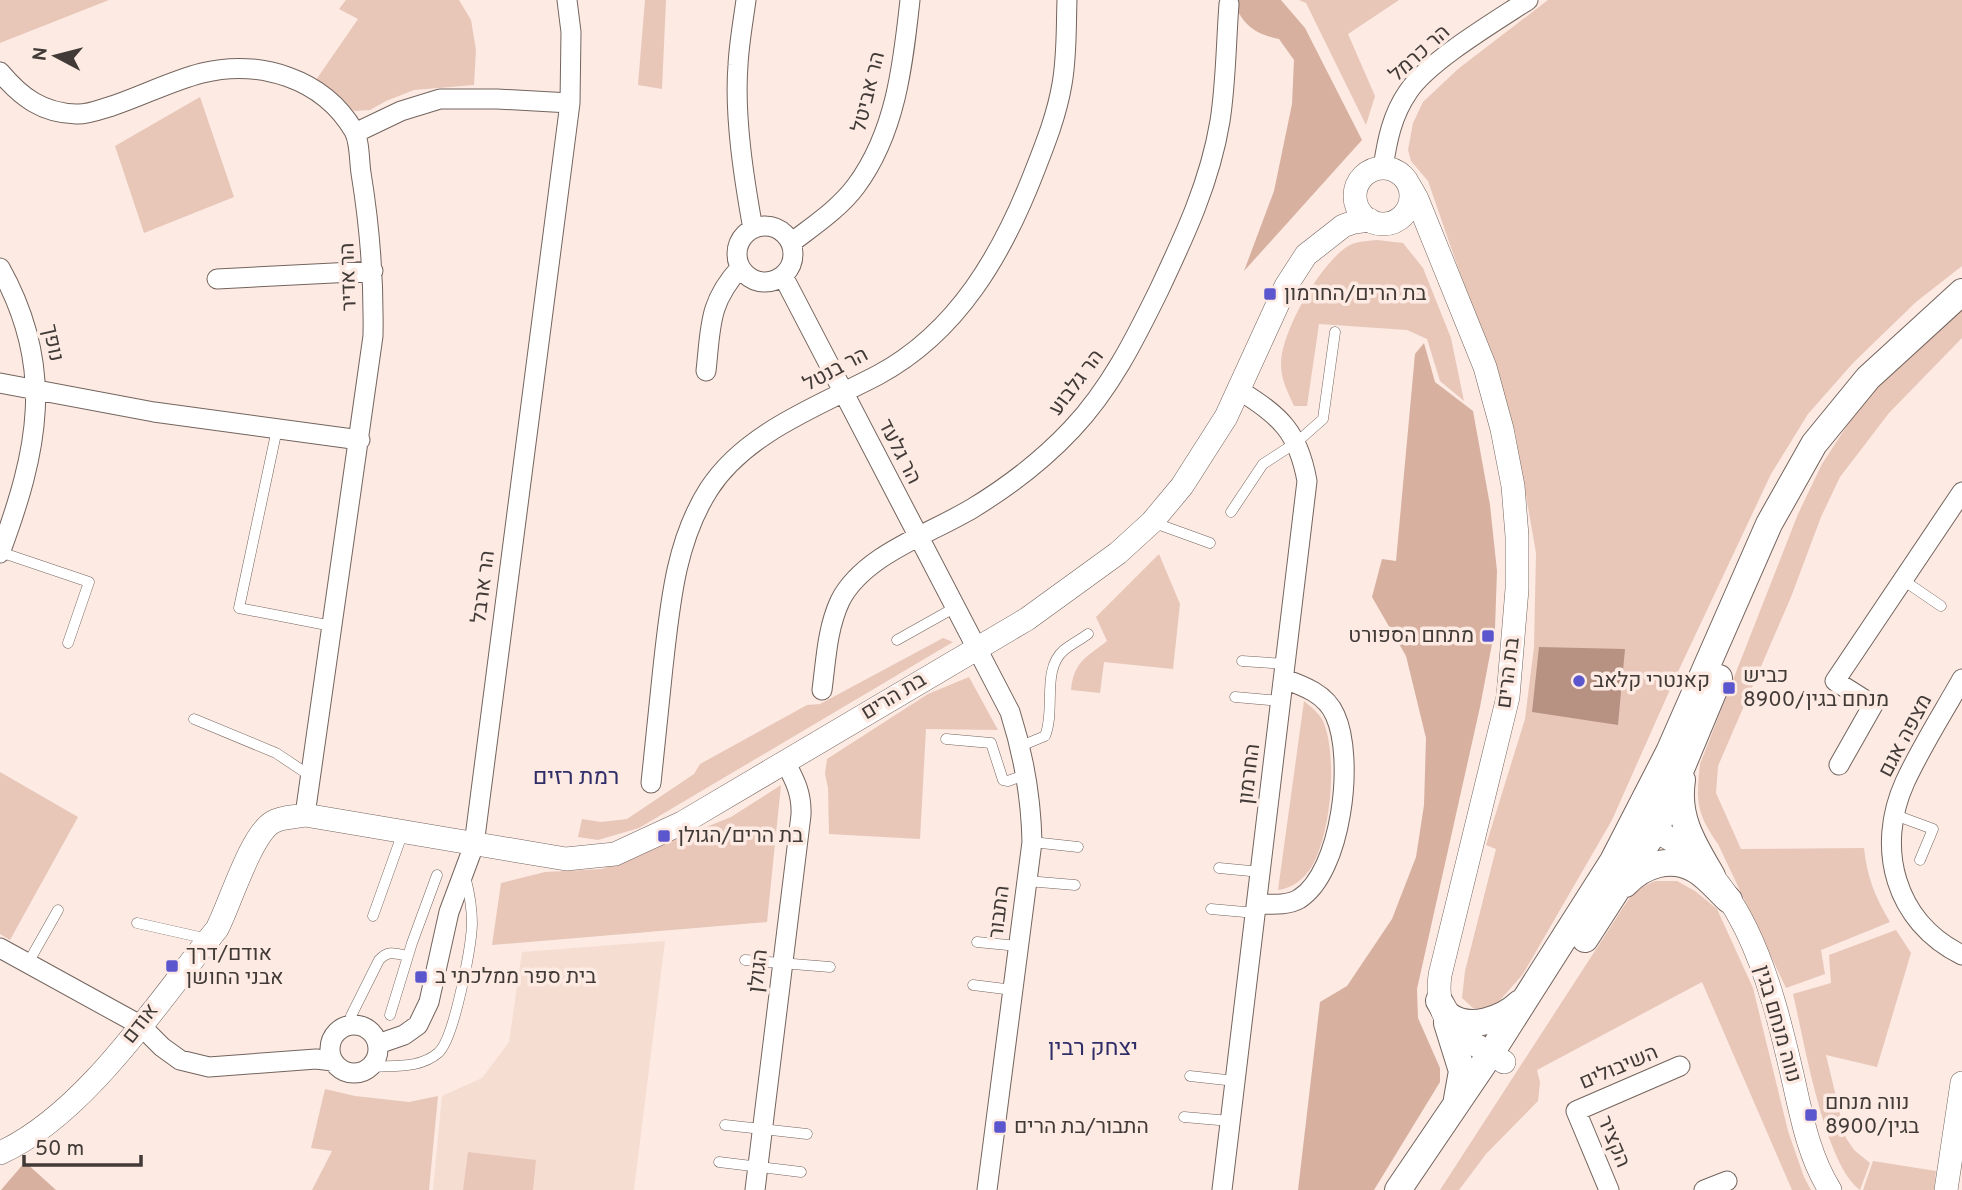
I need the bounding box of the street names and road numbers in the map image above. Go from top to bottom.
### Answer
street label: הר כרמל [1384,19,1456,89]
street label: הר אביטל [846,49,892,135]
street label: הר אדיר [334,242,364,312]
street label: נופך [35,322,69,364]
street label: הר בנטל [799,342,873,398]
street label: הר גלבוע [1043,345,1111,421]
street label: הר גלעד [871,415,927,489]
street label: הר ארבל [466,549,502,625]
street label: בת הרים [1491,636,1527,710]
street label: בת הרים [856,667,932,727]
street label: מצפה אגם [1873,690,1939,782]
street label: החרמון [1233,742,1267,806]
street label: התבור [983,884,1017,940]
street label: הגולן [743,948,775,994]
street label: נווה מנחם בגין [1747,962,1807,1086]
street label: אודם [117,998,165,1050]
street label: השיבולים [1575,1039,1663,1097]
street label: הקציר [1590,1112,1636,1172]

